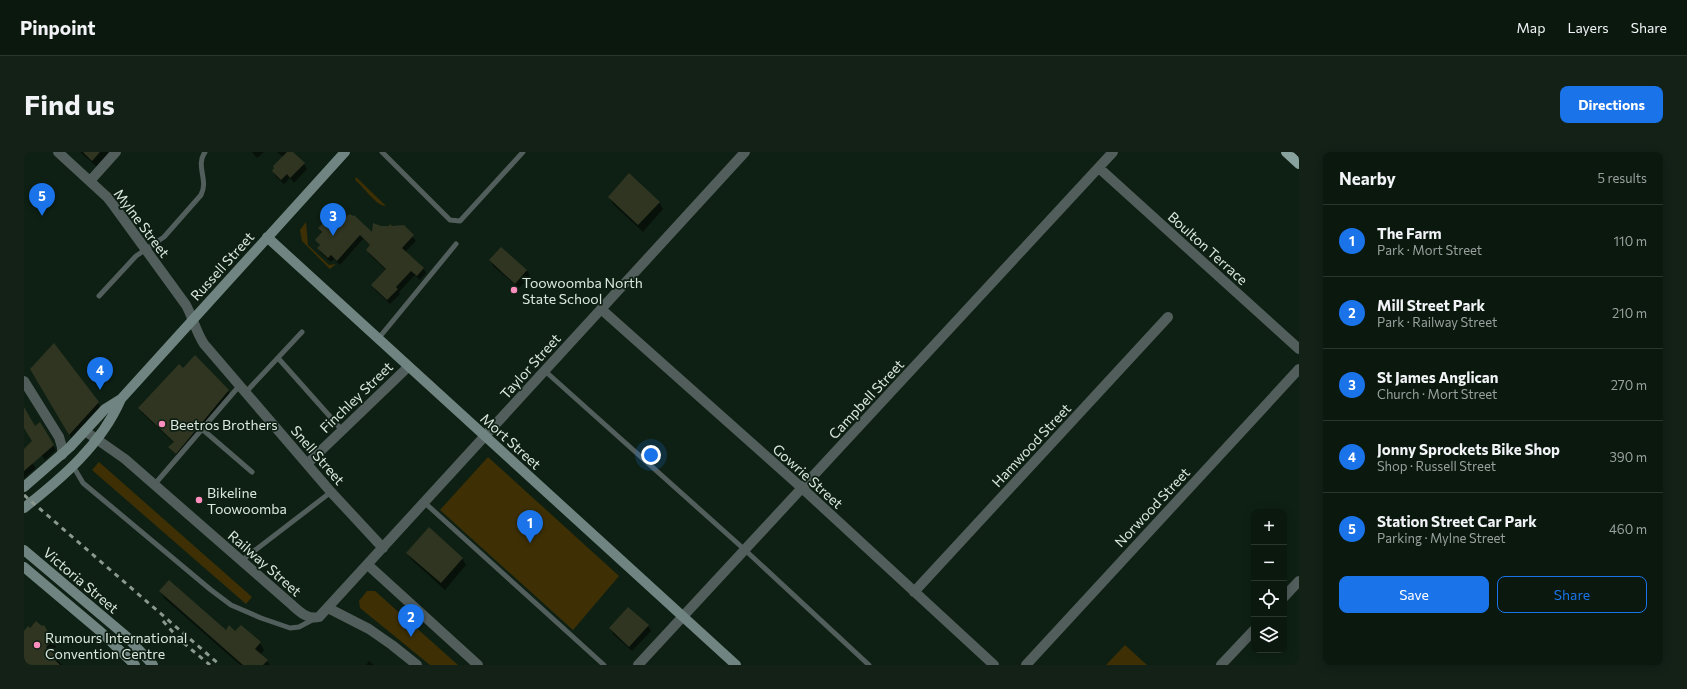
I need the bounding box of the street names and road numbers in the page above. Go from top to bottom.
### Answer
street label: Mylne Street [111,185,173,261]
street label: Boulton Terrace [1165,208,1251,288]
street label: Russell Street [187,228,257,304]
street label: Taylor Street [496,330,564,402]
street label: Campbell Street [825,356,907,442]
street label: Finchley Street [316,358,396,436]
street label: Hamwood Street [988,400,1074,490]
street label: Mort Street [477,409,545,473]
street label: Snell Street [288,422,349,488]
street label: Gowrie Street [769,440,847,512]
street label: Norwood Street [1111,464,1193,550]
street label: Railway Street [225,527,305,600]
street label: Victoria Street [40,544,122,617]

